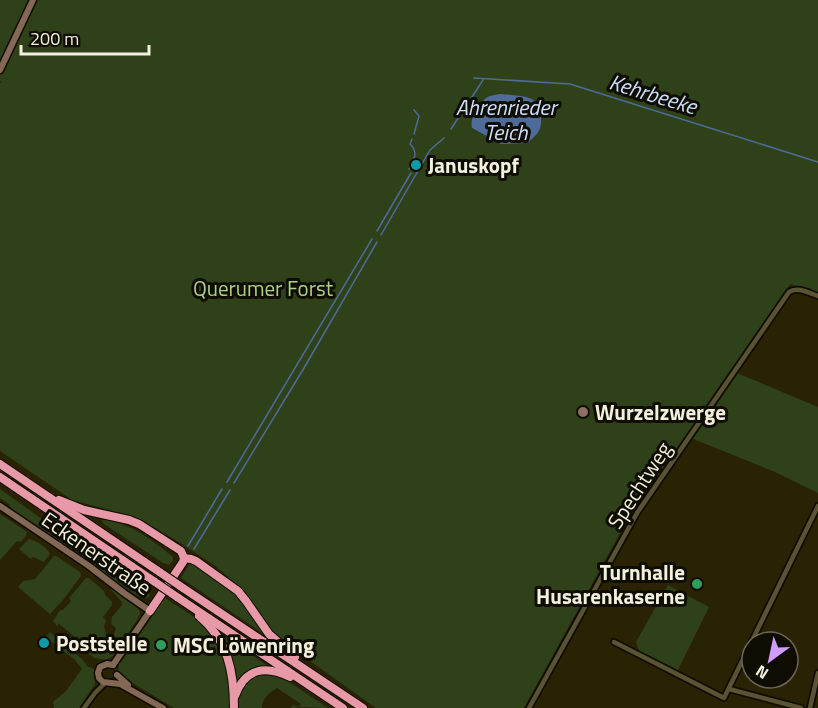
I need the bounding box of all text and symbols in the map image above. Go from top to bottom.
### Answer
scale bar [21,18,148,56]
text: 200 m [30,25,79,52]
water label: Kehrbeeke [605,65,703,124]
water label: Ahrenrieder Teich [456,90,559,149]
place label: Januskopf [428,149,519,181]
marker: Januskopf [409,158,423,172]
park label: Querumer Forst [193,272,334,304]
place label: Wurzelzwerge [595,396,726,428]
marker: Wurzelzwerge [576,405,590,419]
street label: Spechtweg [599,435,679,535]
street label: Eckenerstraße [36,503,158,603]
place label: Turnhalle Husarenkaserne [536,556,685,612]
marker: Turnhalle Husarenkaserne [690,577,704,591]
place label: Poststelle [56,627,147,659]
place label: MSC Löwenring [173,629,314,661]
north arrow [740,630,800,690]
marker: Poststelle [37,636,51,650]
marker: MSC Löwenring [154,638,168,652]
text: N [751,659,773,686]

